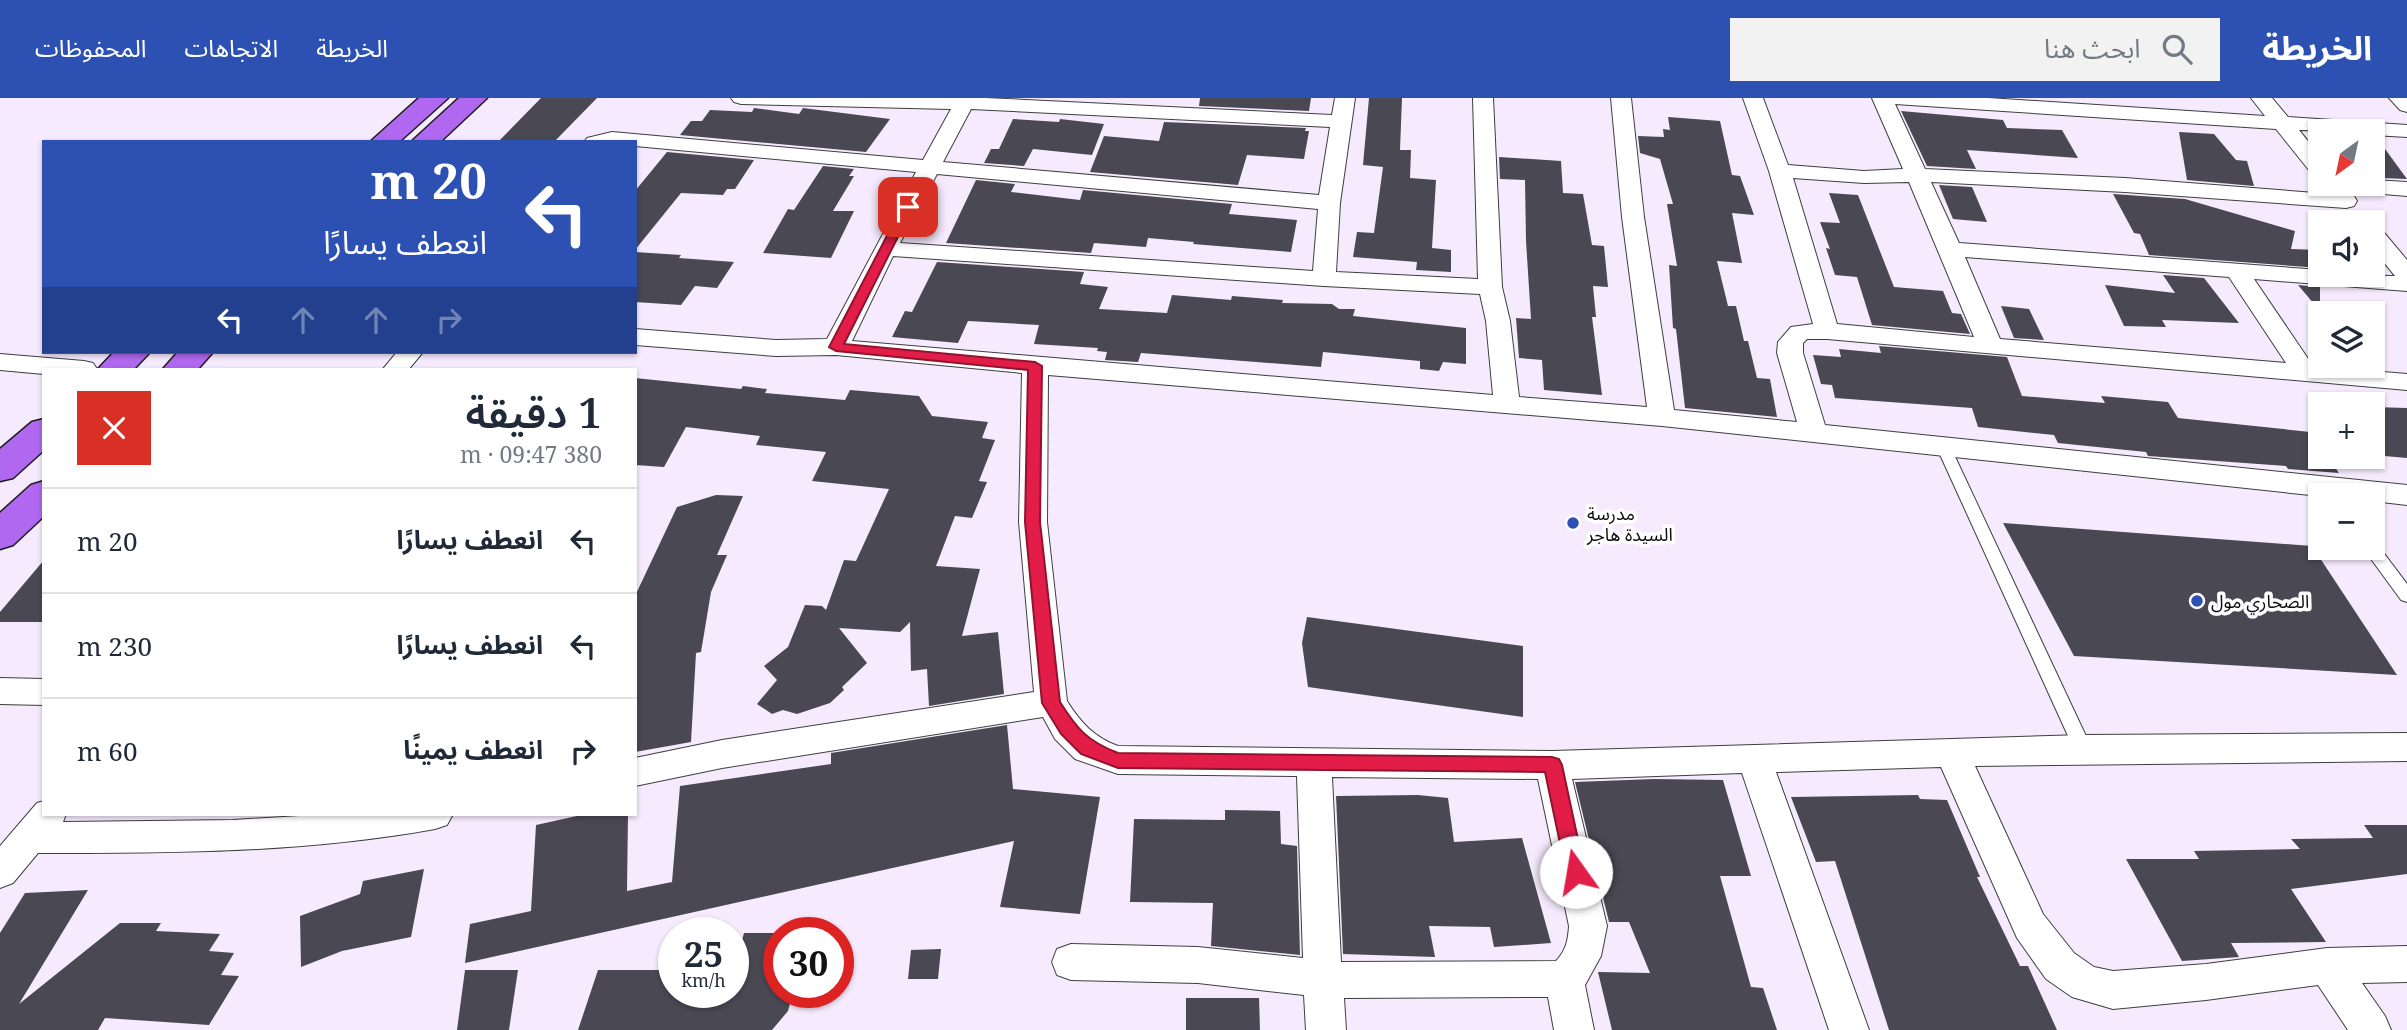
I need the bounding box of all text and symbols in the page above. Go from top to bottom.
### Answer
search box [1730,18,2220,81]
text: الخريطة [2262,25,2372,70]
text: ابحث هنا [2044,30,2140,66]
icon: search [2158,30,2196,68]
text: المحفوظات [35,31,146,64]
text: الاتجاهات [184,31,278,64]
text: الخريطة [316,31,388,64]
north arrow [2308,119,2385,196]
map controls [2308,119,2385,560]
text: 20 m [371,147,487,213]
icon: left [511,168,602,259]
pin [878,177,938,237]
icon: arrive [889,188,927,226]
button: sound [2308,210,2385,287]
text: انعطف يسارًا [323,220,487,263]
icon: left [211,301,249,339]
icon: ahead [284,301,322,339]
icon: ahead [357,301,395,339]
icon: right [430,301,468,339]
button: layers [2308,301,2385,378]
text: 1 دقيقة [466,383,602,440]
button: close [77,391,151,465]
button: + [2308,392,2385,469]
text: 380 m · 09:47 [460,438,602,470]
button: − [2308,483,2385,560]
place label: مدرسة السيدة هاجر [1586,501,1673,546]
marker: مدرسة السيدة هاجر [1565,515,1581,531]
text: انعطف يسارًا [397,521,543,557]
icon: left [564,522,602,560]
text: 20 m [77,523,137,559]
place label: الصحاري مول [2211,589,2309,615]
marker: الصحاري مول [2189,593,2205,609]
text: انعطف يسارًا [397,626,543,662]
icon: left [564,627,602,665]
text: 230 m [77,628,152,664]
text: انعطف يمينًا [403,731,543,767]
icon: right [564,732,602,770]
text: 60 m [77,733,137,769]
position arrow [1539,835,1613,909]
speed limit sign: 30 [763,917,854,1008]
text: 25 [684,930,723,977]
text: km/h [681,968,726,992]

